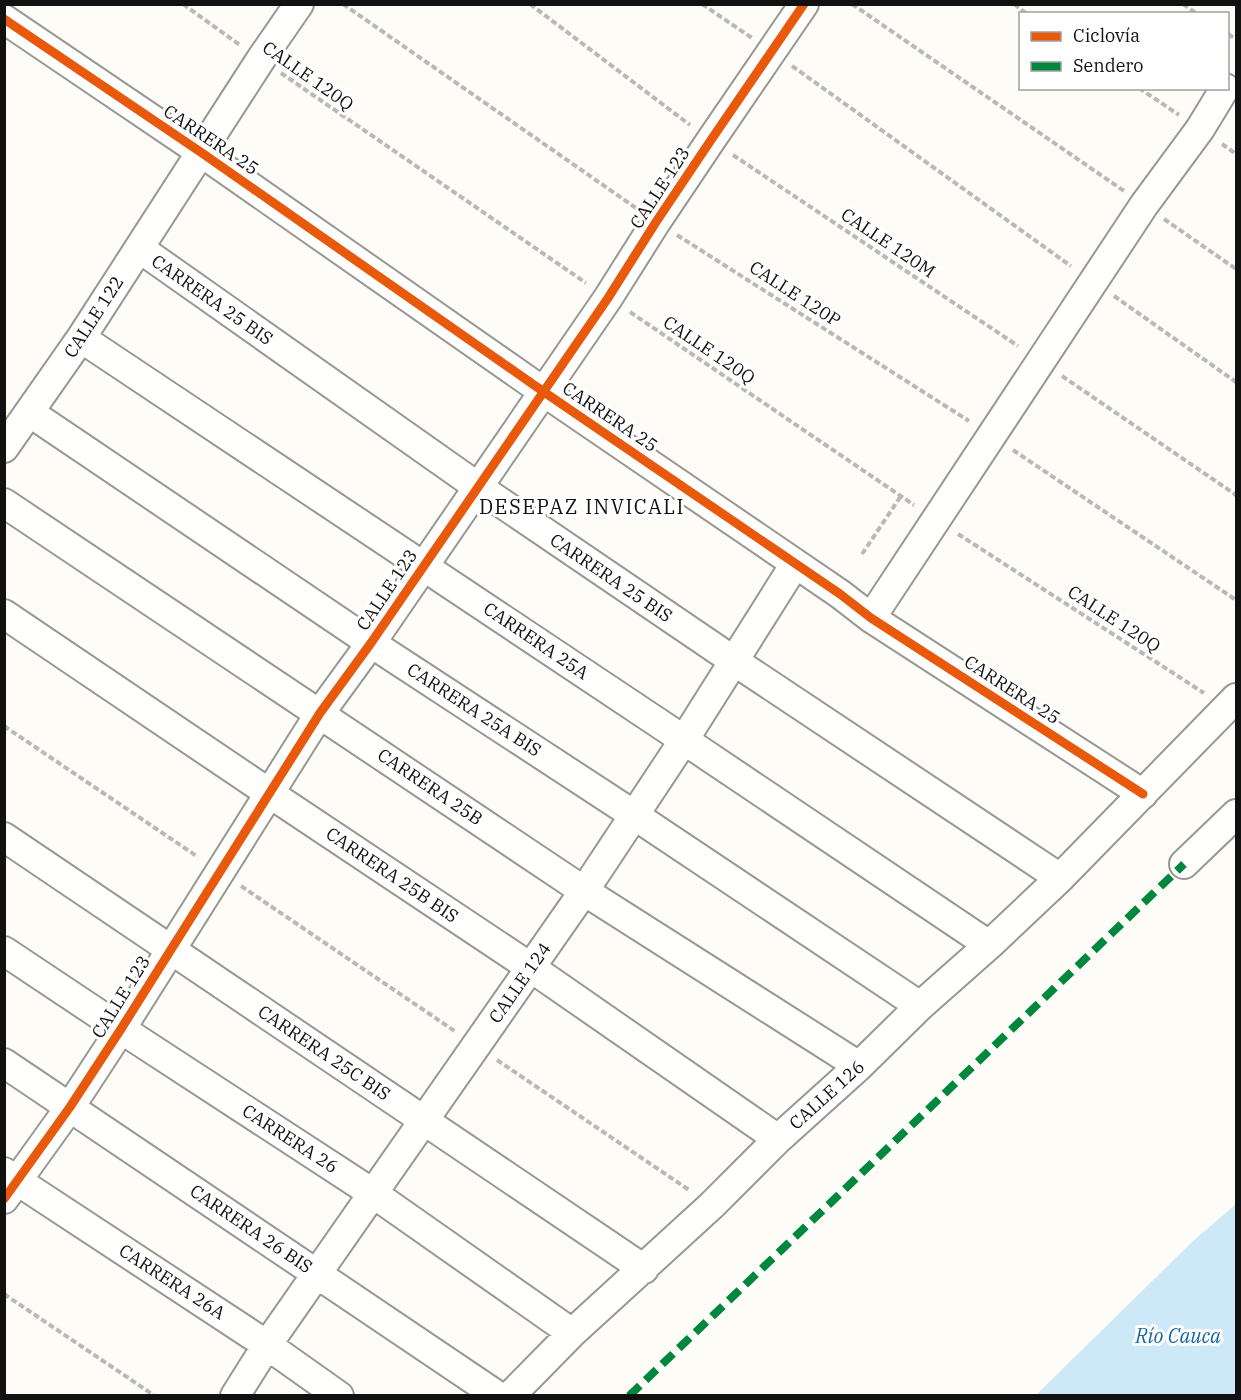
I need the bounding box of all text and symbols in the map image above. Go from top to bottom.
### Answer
legend [1019,12,1229,90]
text: Ciclovía [1073,24,1140,47]
street label: CALLE 120Q [258,36,358,115]
text: Sendero [1073,54,1143,77]
street label: CARRERA 25 [159,99,263,180]
street label: CALLE 123 [625,142,695,233]
street label: CALLE 120M [837,203,940,283]
street label: CARRERA 25 BIS [147,249,277,350]
street label: CALLE 120P [745,255,845,332]
street label: CALLE 122 [59,271,129,362]
street label: CALLE 120Q [659,310,760,389]
street label: CARRERA 25 [558,376,662,457]
district label: DESEPAZ INVICALI [479,493,685,520]
street label: CARRERA 25 BIS [546,528,677,627]
street label: CALLE 123 [351,545,422,635]
street label: CALLE 120Q [1063,580,1165,657]
street label: CARRERA 25A [479,597,594,685]
street label: CARRERA 25 [960,650,1065,729]
street label: CARRERA 25A BIS [403,658,546,762]
street label: CARRERA 25B [373,743,487,830]
street label: CARRERA 25B BIS [322,822,463,927]
street label: CALLE 124 [483,938,556,1028]
street label: CALLE 123 [86,951,155,1042]
street label: CARRERA 25C BIS [254,1000,395,1105]
street label: CALLE 126 [784,1055,869,1134]
street label: CARRERA 26 [238,1099,343,1178]
street label: CARRERA 26 BIS [186,1179,317,1278]
street label: CARRERA 26A [115,1239,230,1325]
water label: Río Cauca [1134,1322,1221,1349]

